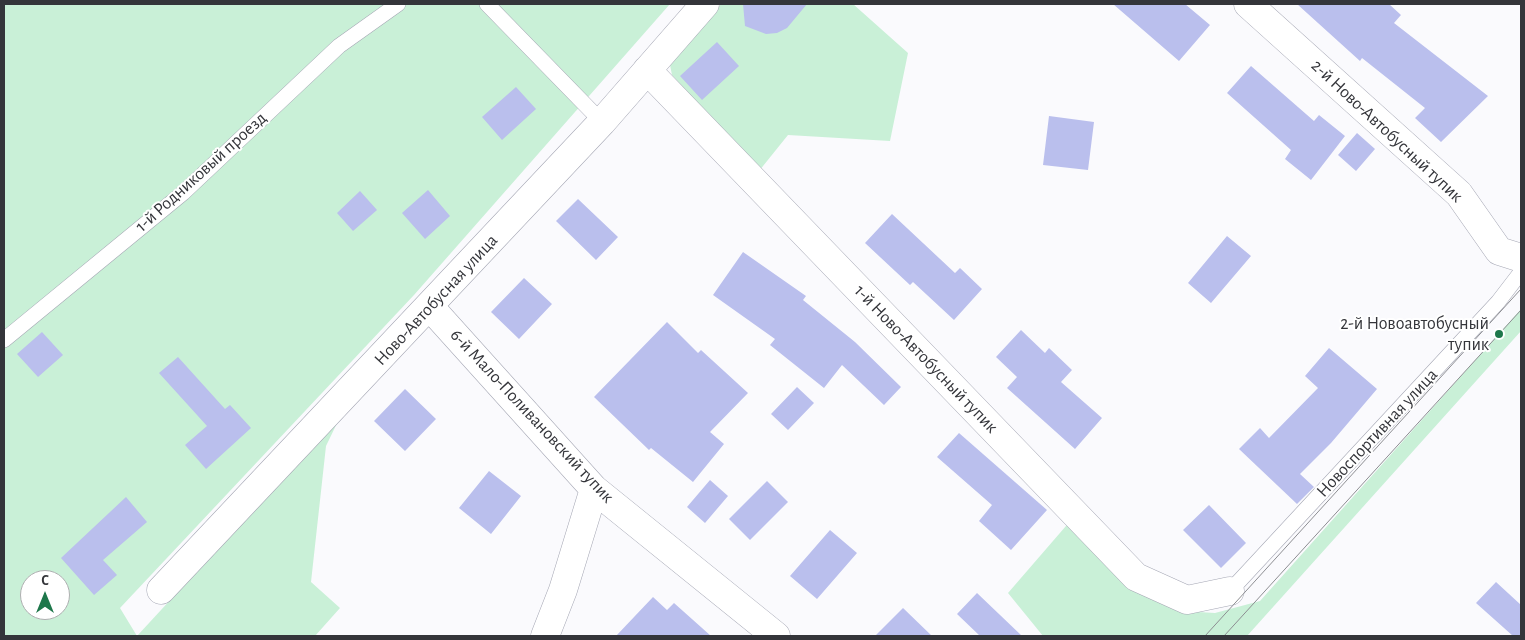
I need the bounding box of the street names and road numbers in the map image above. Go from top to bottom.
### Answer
street label: 2-й Ново-Автобусный тупик [1307,55,1467,207]
street label: 1-й Родниковый проезд [131,107,271,237]
street label: Ново-Автобусная улица [370,230,502,370]
street label: 1-й Ново-Автобусный тупик [850,280,1002,438]
street label: 6-й Мало-Поливановский тупик [446,324,618,508]
street label: Новоспортивная улица [1312,364,1442,502]

